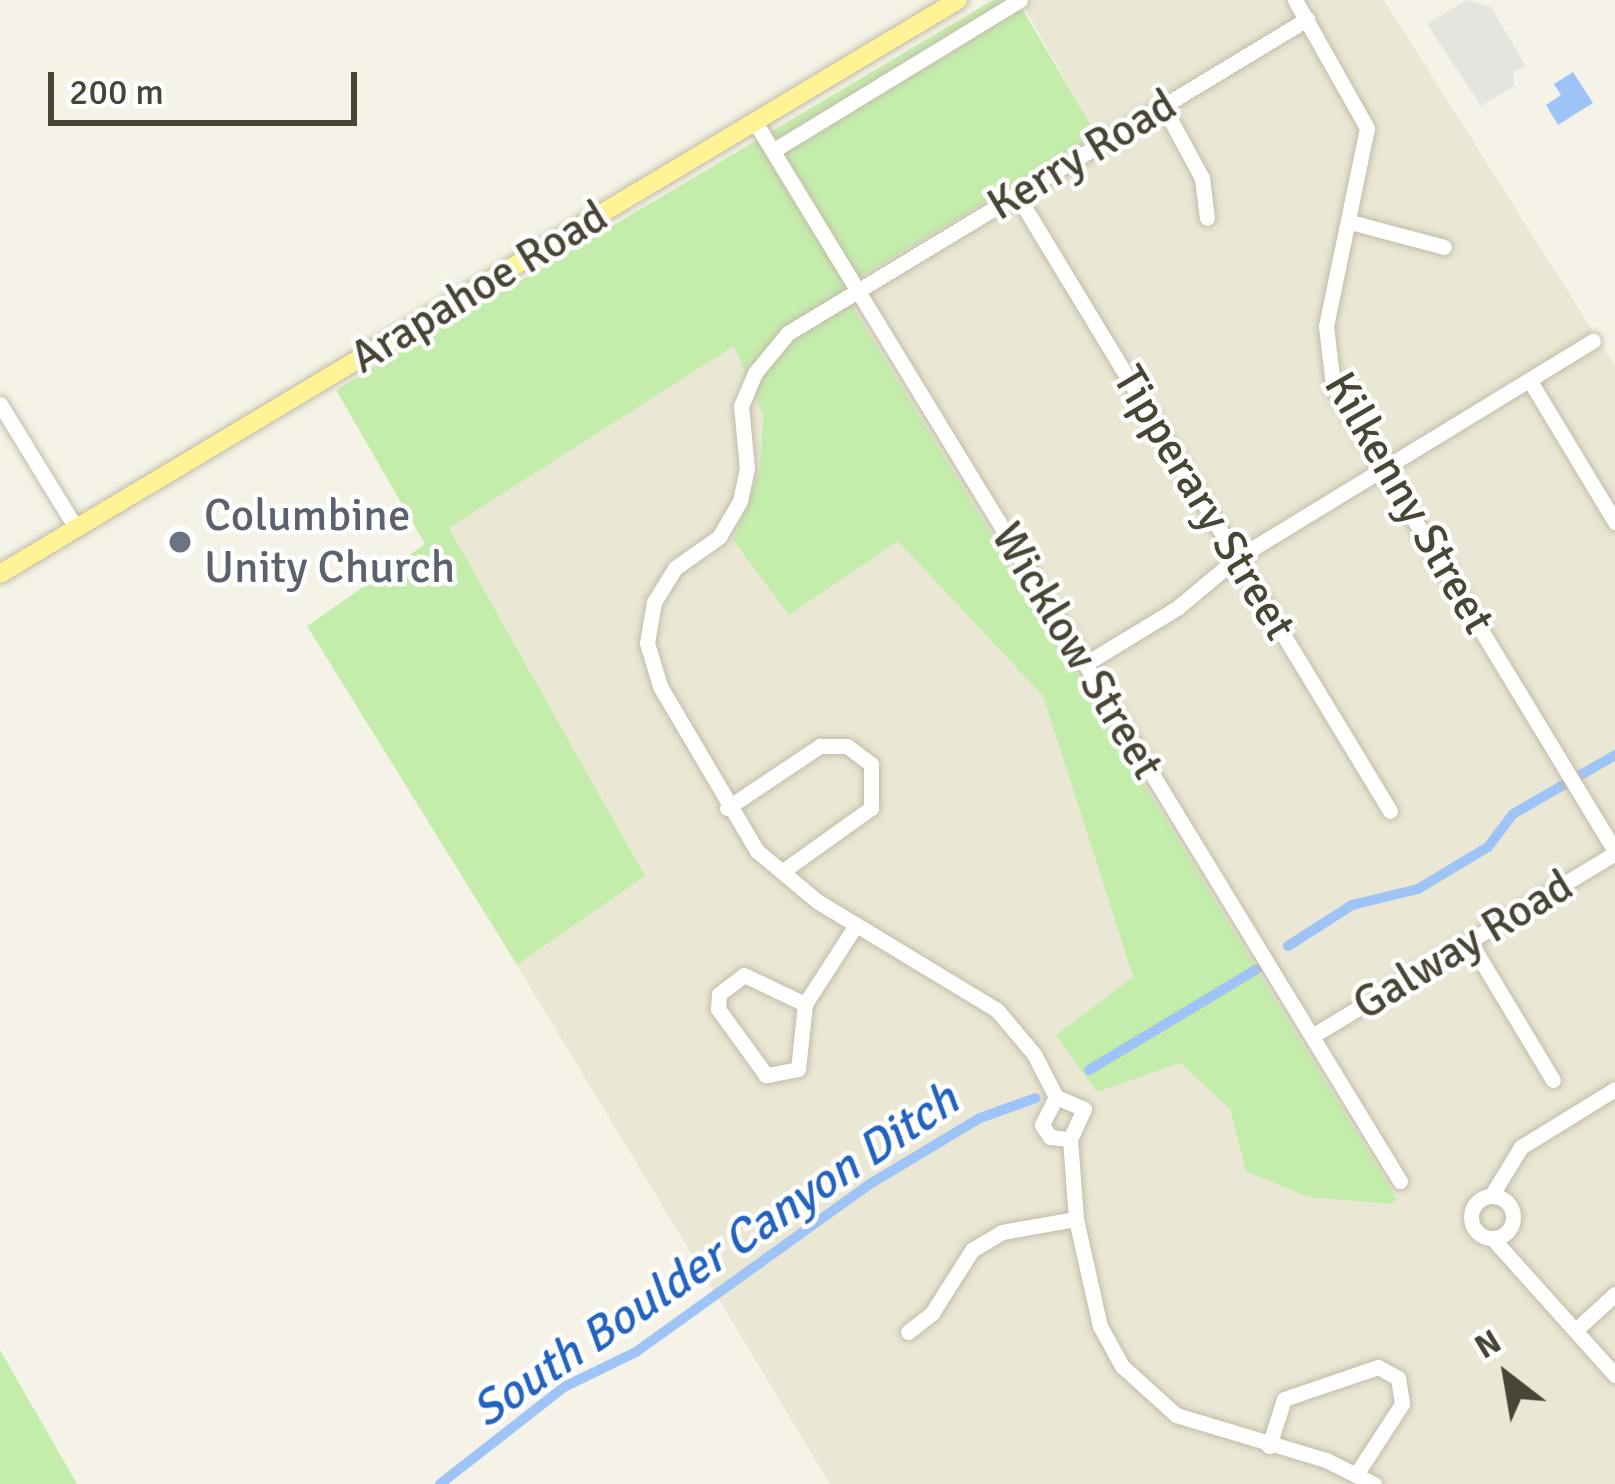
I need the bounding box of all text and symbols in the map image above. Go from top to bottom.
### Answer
scale bar [54,48,363,122]
text: 200 m [69,70,164,115]
street label: Kerry Road [978,78,1186,232]
street label: Arapahoe Road [341,189,617,385]
street label: Tipperary Street [1101,356,1307,650]
street label: Kilkenny Street [1312,363,1506,643]
place label: Columbine Unity Church [204,489,455,595]
street label: Wicklow Street [979,513,1175,789]
marker: Columbine Unity Church [167,529,193,555]
street label: Galway Road [1344,858,1582,1032]
water label: South Boulder Canyon Ditch [461,1071,969,1439]
north arrow [1447,1316,1567,1436]
text: N [1468,1321,1509,1368]

